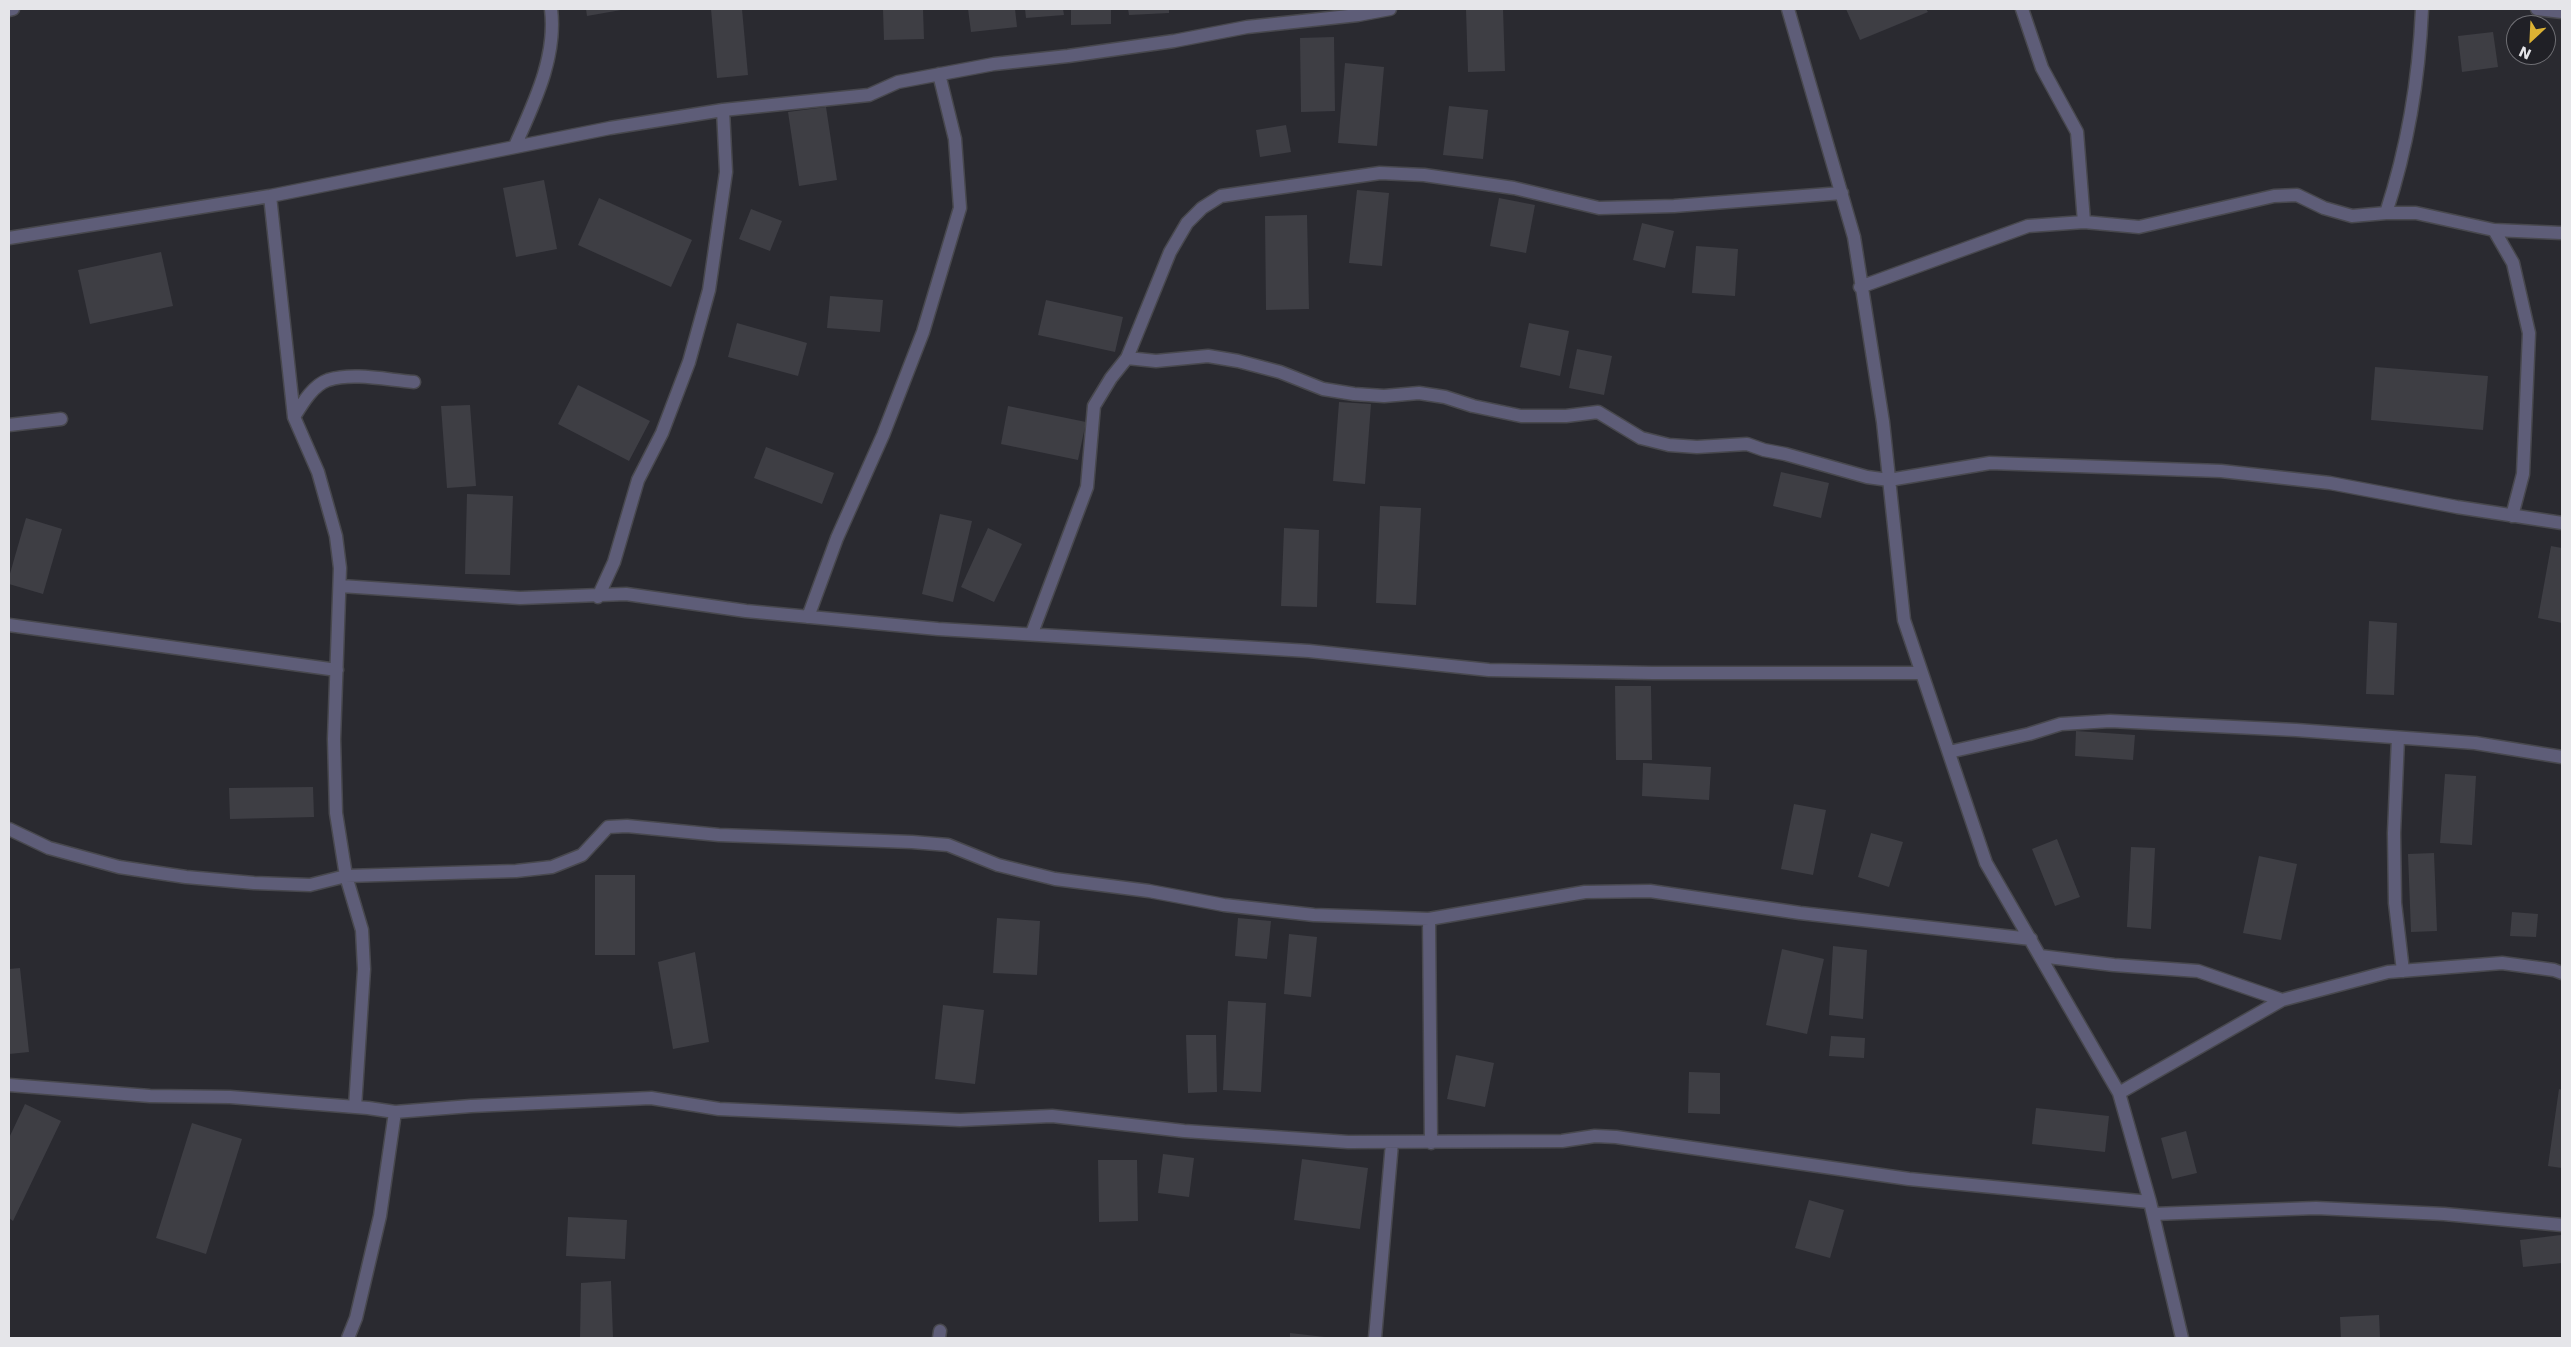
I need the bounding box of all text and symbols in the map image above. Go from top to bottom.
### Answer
north arrow [2506,15,2556,65]
text: N [2516,43,2534,62]

